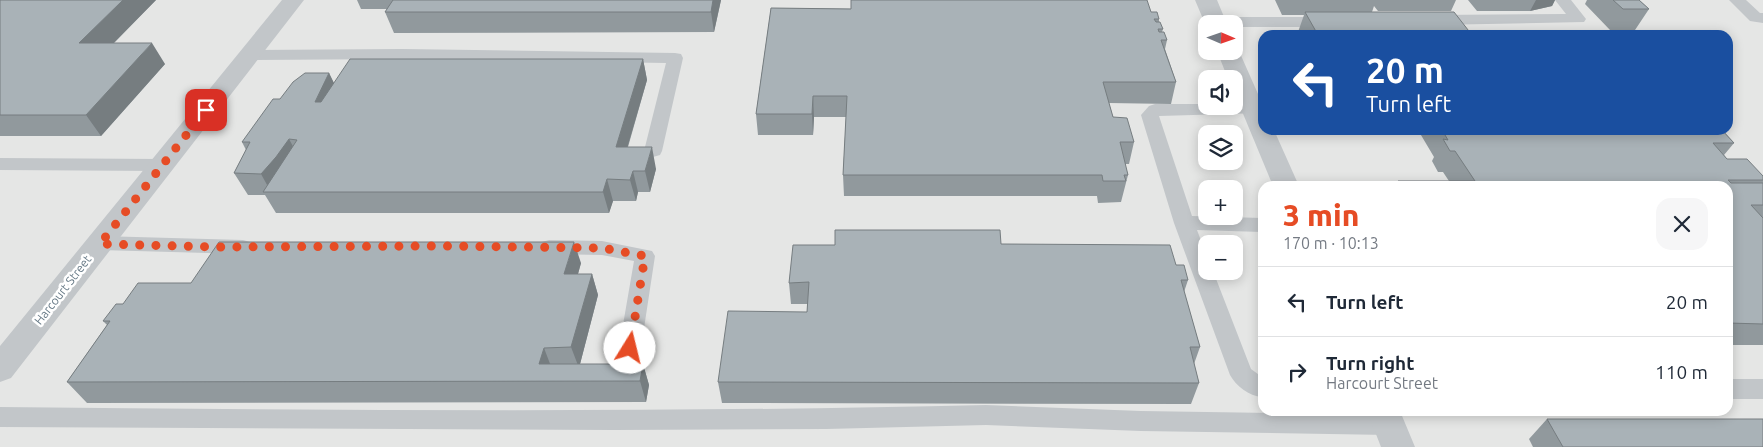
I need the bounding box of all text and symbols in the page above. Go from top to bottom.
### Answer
north arrow [1198,15,1242,60]
map controls [1198,15,1243,280]
icon: left [1283,50,1348,115]
text: 20 m [1366,50,1444,90]
button: sound [1198,70,1243,115]
pin [185,89,227,131]
text: Turn left [1366,91,1451,116]
icon: arrive [192,96,220,124]
button: layers [1198,125,1243,170]
button: + [1198,180,1243,225]
text: 3 min [1283,198,1359,232]
button: close [1656,198,1708,250]
text: 170 m · 10:13 [1283,234,1379,252]
button: − [1198,235,1243,280]
street label: Harcourt Street [32,252,94,327]
icon: left [1283,288,1311,316]
text: Turn left [1326,291,1404,313]
text: 20 m [1666,291,1708,313]
position arrow [603,321,655,373]
text: Turn right [1326,352,1414,374]
icon: right [1283,358,1311,386]
text: 110 m [1655,361,1708,383]
text: Harcourt Street [1326,374,1438,392]

